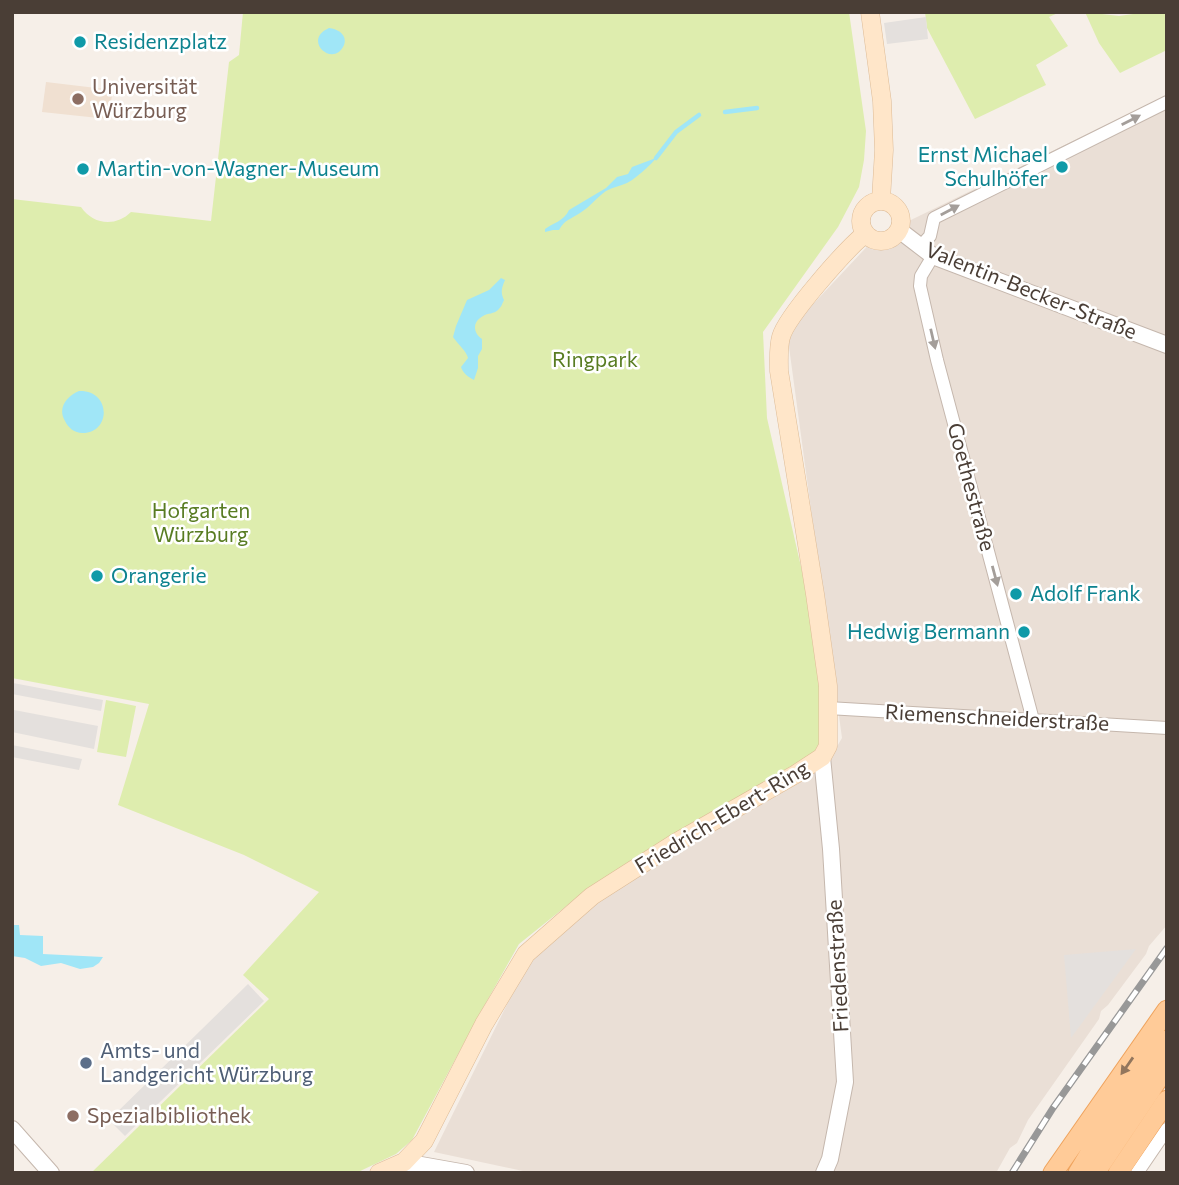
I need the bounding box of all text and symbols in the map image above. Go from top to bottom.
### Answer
place label: Residenzplatz [94,28,227,53]
marker: Residenzplatz [72,34,88,50]
place label: Universität Würzburg [92,73,197,122]
marker: Universität Würzburg [70,91,86,107]
one-way arrow [1121,115,1141,127]
place label: Ernst Michael Schulhöfer [918,141,1048,190]
place label: Martin-von-Wagner-Museum [97,155,379,180]
marker: Ernst Michael Schulhöfer [1054,159,1070,175]
marker: Martin-von-Wagner-Museum [75,161,91,177]
one-way arrow [940,205,960,217]
street label: Valentin-Becker-Straße [922,236,1141,343]
one-way arrow [927,328,938,350]
park label: Ringpark [552,346,638,371]
street label: Goethestraße [943,420,1002,553]
park label: Hofgarten Würzburg [152,497,250,546]
place label: Orangerie [111,562,206,587]
one-way arrow [991,566,1001,587]
marker: Orangerie [89,568,105,584]
place label: Adolf Frank [1030,580,1141,605]
marker: Adolf Frank [1008,586,1024,602]
place label: Hedwig Bermann [847,618,1010,643]
marker: Hedwig Bermann [1016,624,1032,640]
street label: Riemenschneiderstraße [884,698,1110,735]
street label: Friedrich-Ebert-Ring [630,754,813,878]
street label: Friedenstraße [821,899,852,1033]
place label: Amts- und Landgericht Würzburg [100,1037,313,1086]
marker: Amts- und Landgericht Würzburg [78,1055,94,1071]
one-way arrow [1120,1057,1134,1075]
place label: Spezialbibliothek [87,1102,251,1127]
marker: Spezialbibliothek [65,1108,81,1124]

